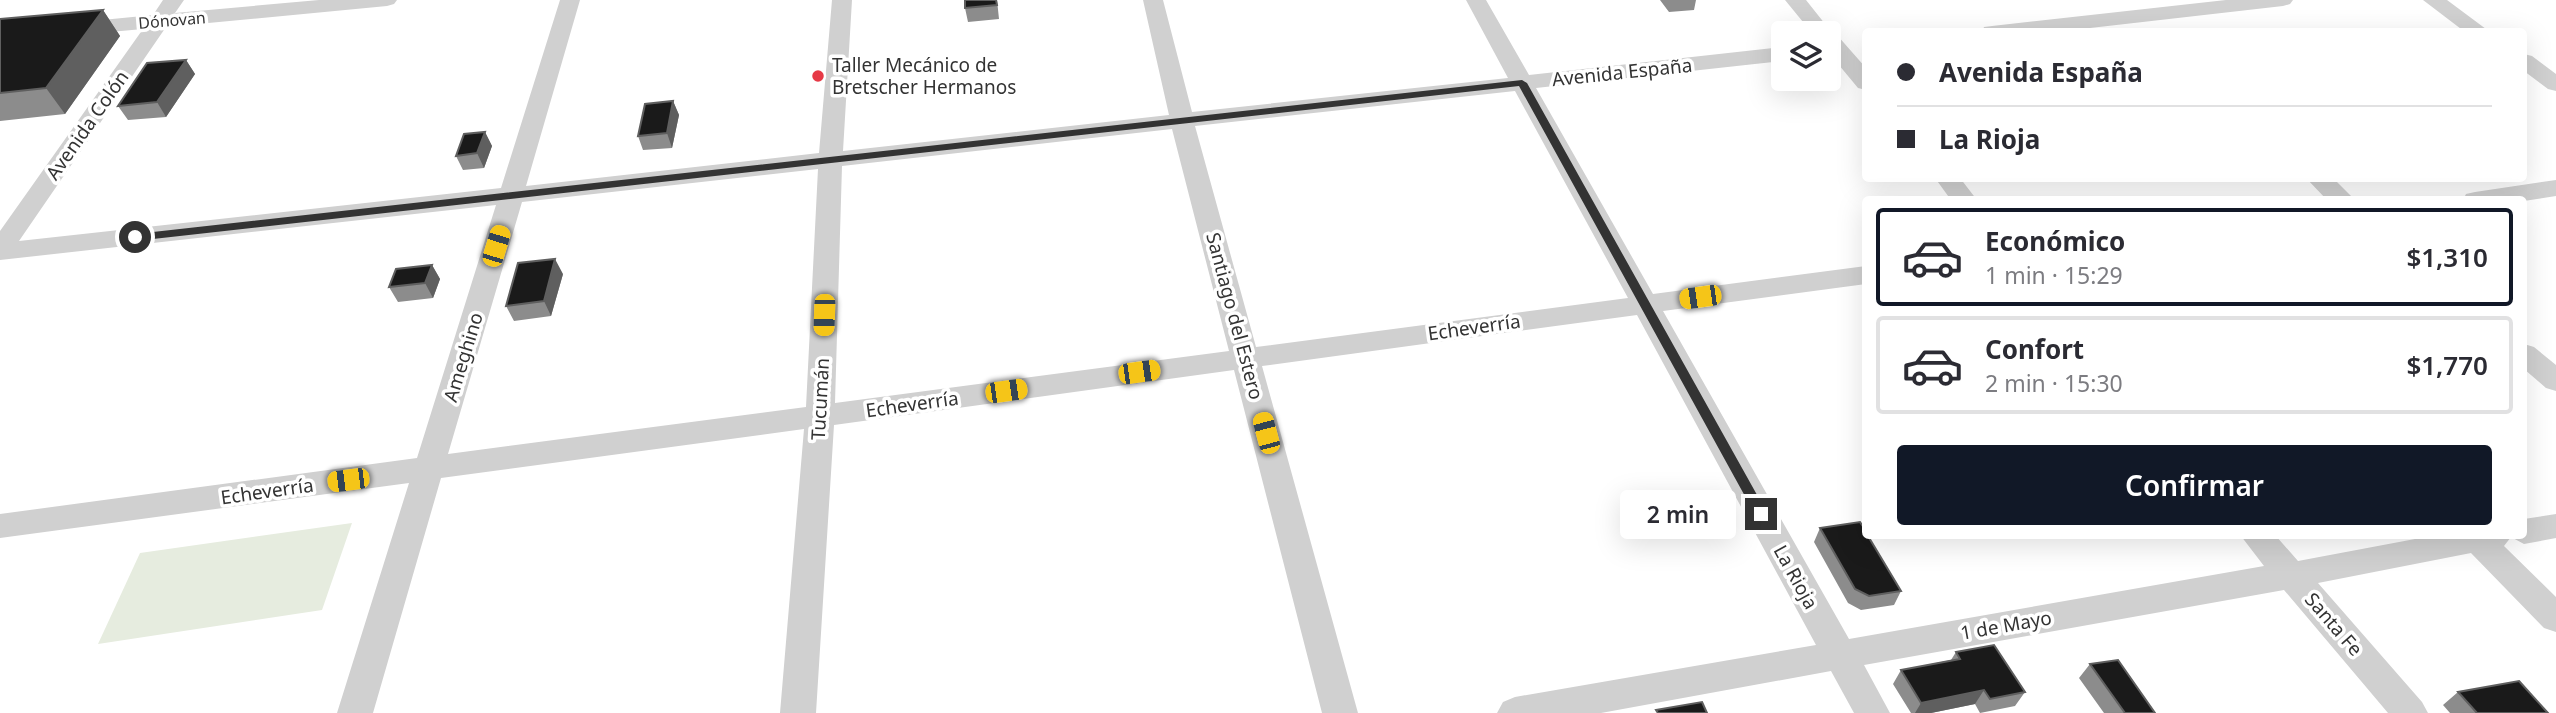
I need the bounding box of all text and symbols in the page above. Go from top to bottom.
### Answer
street label: Dónovan [137,6,207,34]
map controls [1771,21,1841,91]
button: layers [1771,21,1841,91]
place label: Taller Mecánico de Bretscher Hermanos [832,52,1016,100]
street label: Avenida España [1551,52,1693,92]
text: Avenida España [1939,54,2143,90]
street label: Avenida Colón [40,65,134,185]
marker: Taller Mecánico de Bretscher Hermanos [810,68,826,84]
text: La Rioja [1939,121,2040,157]
route start [119,221,151,253]
car [480,223,513,269]
text: Económico [1985,223,2125,259]
icon: car [1901,226,1964,289]
street label: Santiago del Estero [1200,230,1270,402]
text: $1,310 [2406,239,2488,275]
text: 1 min · 15:29 [1985,259,2123,291]
car [1678,284,1723,310]
car [813,294,836,336]
street label: Echeverría [1426,308,1522,346]
street label: Ameghino [437,309,489,405]
text: Confort [1985,331,2084,367]
icon: car [1901,334,1964,397]
text: $1,770 [2406,347,2488,383]
street label: Tucumán [805,357,835,441]
car [1117,359,1162,385]
text: 2 min · 15:30 [1985,367,2123,399]
car [984,378,1029,404]
street label: Echeverría [864,385,960,423]
car [1251,410,1282,456]
button: Confirmar [1897,445,2492,525]
car [326,467,371,493]
street label: Echeverría [219,472,315,510]
callout: 2 min [1621,490,1736,538]
text: 2 min [1647,498,1709,530]
route end [1745,498,1777,530]
street label: La Rioja [1768,540,1824,614]
street label: Santa Fe [2299,587,2369,661]
street label: 1 de Mayo [1958,604,2054,646]

